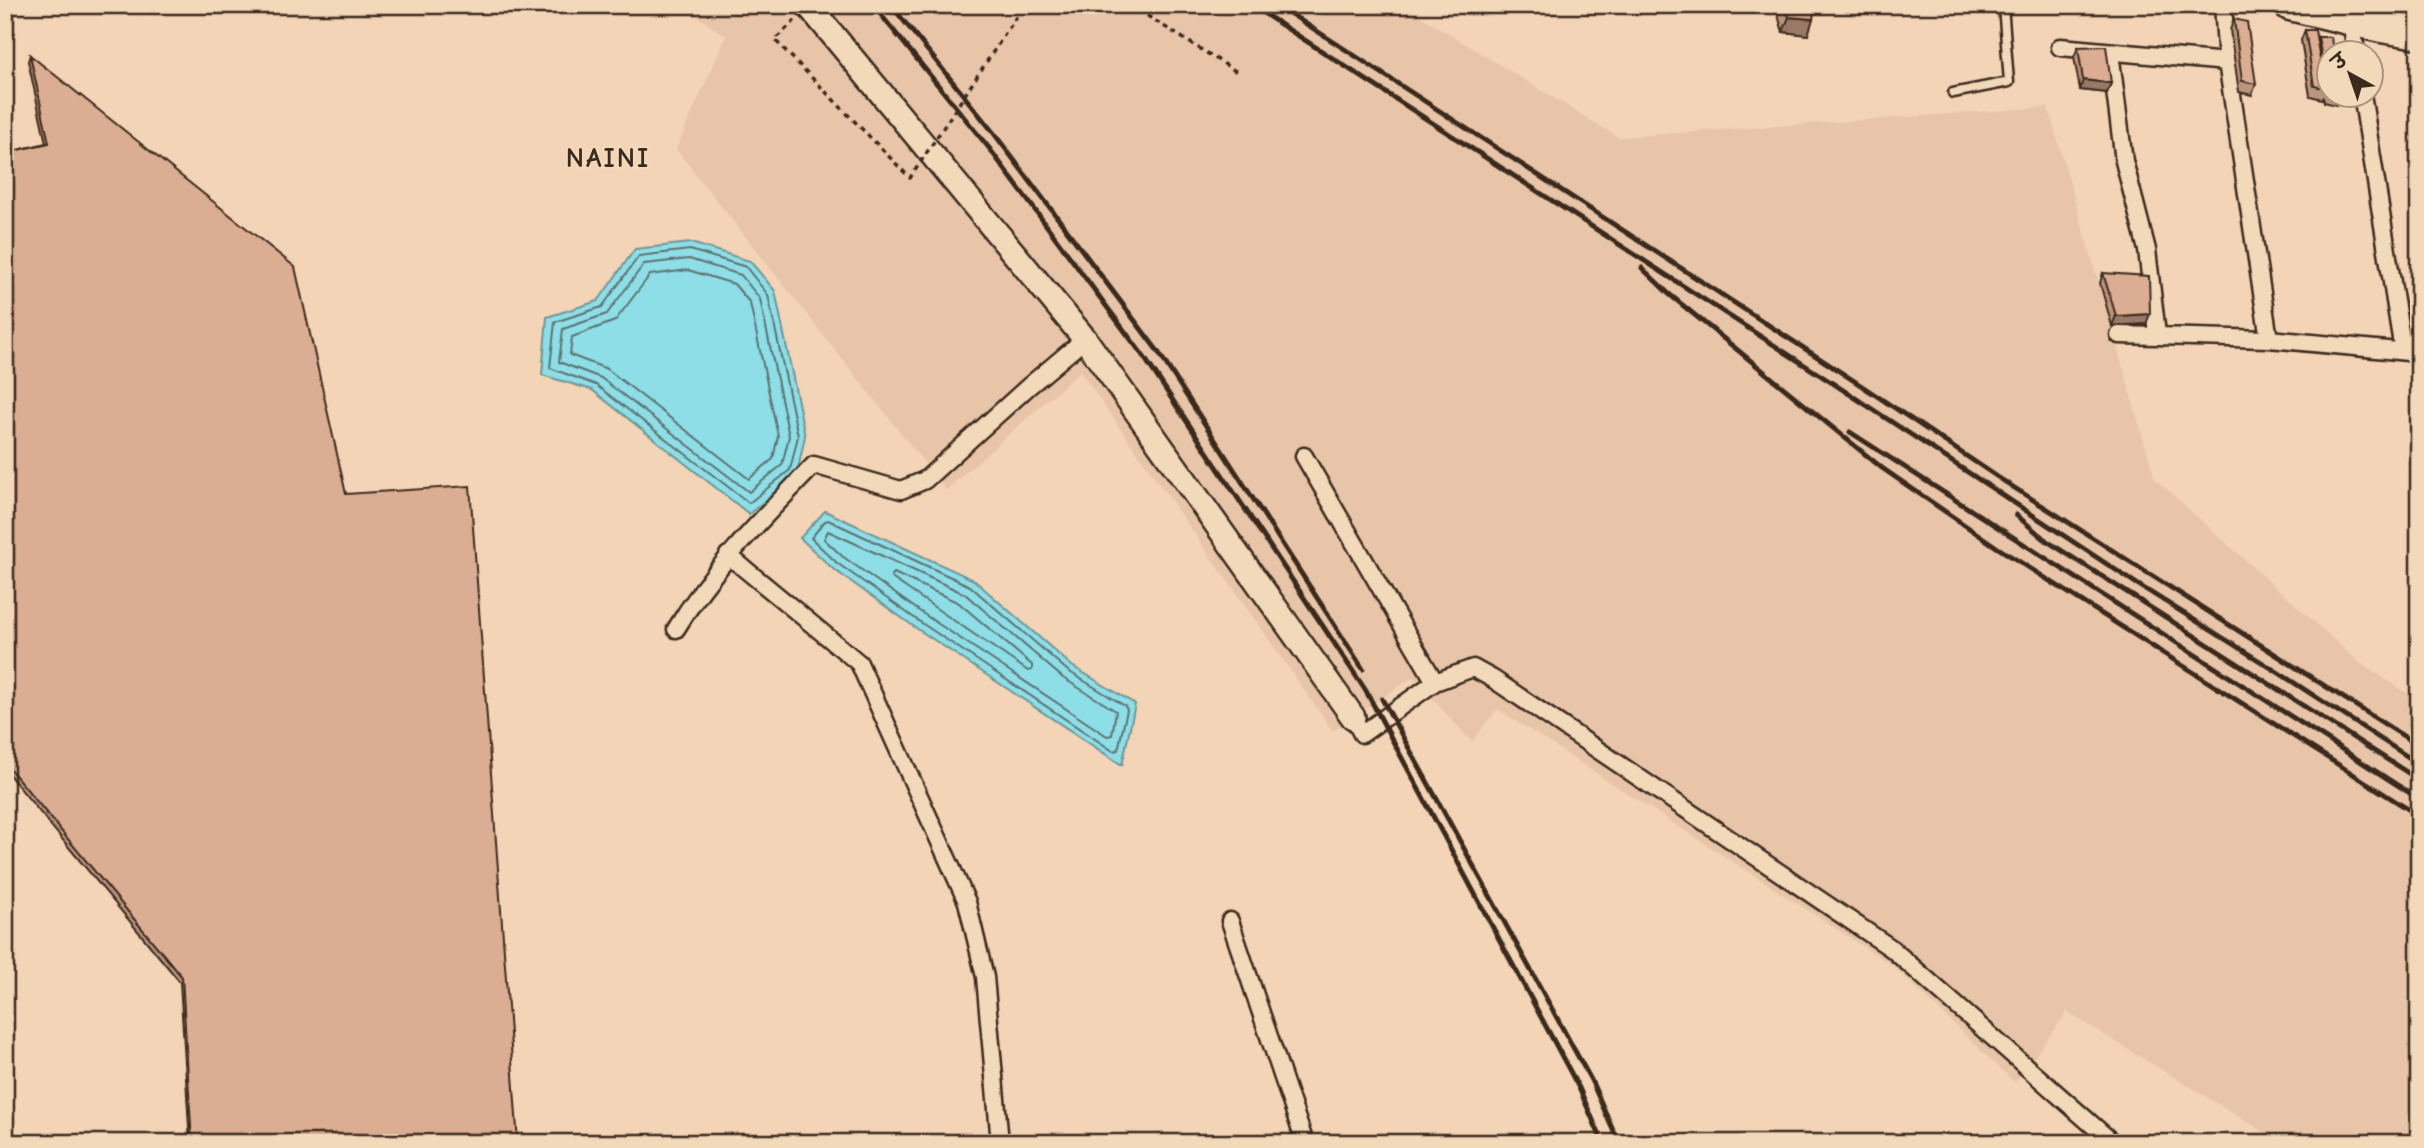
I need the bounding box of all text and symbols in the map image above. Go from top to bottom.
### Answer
north arrow [2316,38,2386,108]
text: उ [2326,48,2353,76]
district label: NAINI [566,142,650,174]

